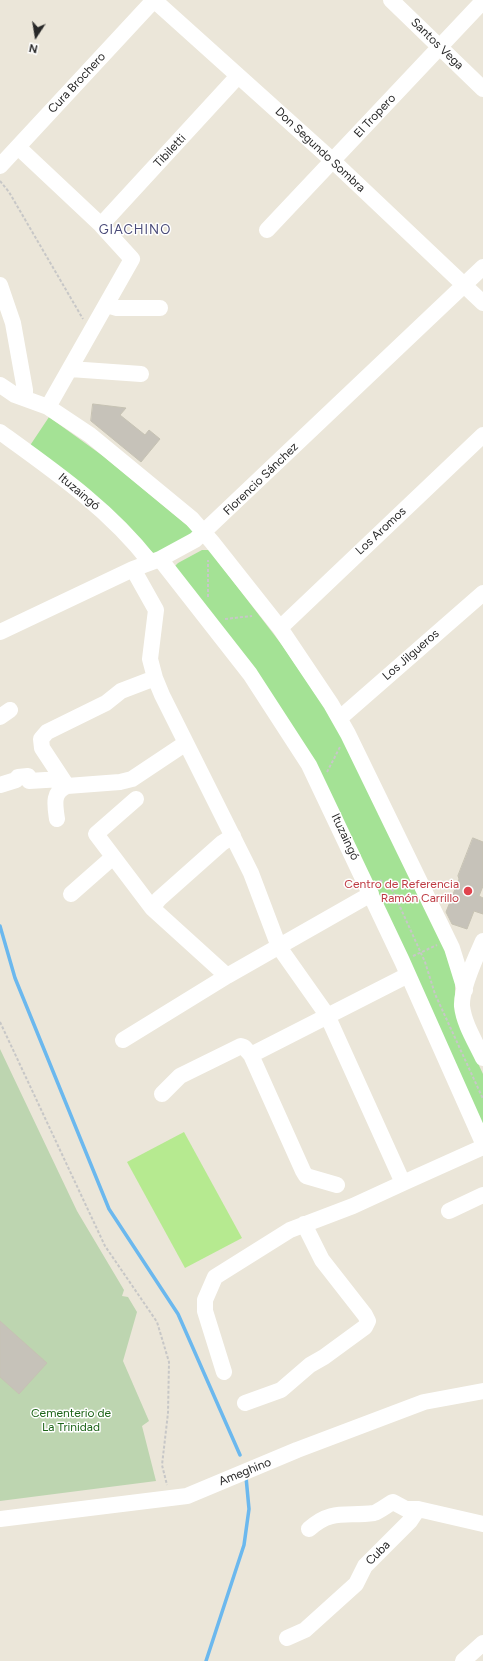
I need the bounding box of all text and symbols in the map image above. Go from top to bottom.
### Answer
street label: Santos Vega [408,15,466,73]
north arrow [16,16,56,56]
text: N [28,41,39,55]
street label: Cura Brochero [45,50,109,116]
street label: El Tropero [351,91,399,141]
street label: Don Segundo Sombra [272,105,368,195]
street label: Tibiletti [151,131,189,171]
district label: GIACHINO [99,222,171,238]
street label: Florencio Sánchez [221,440,301,518]
street label: Ituzaingó [55,470,103,514]
street label: Los Aromos [353,504,409,558]
street label: Los Jilgueros [380,627,442,683]
street label: Ituzaingó [328,811,362,863]
place label: Centro de Referencia Ramón Carrillo [344,877,459,905]
marker: Centro de Referencia Ramón Carrillo [462,885,474,897]
park label: Cementerio de La Trinidad [31,1406,111,1434]
street label: Ameghino [217,1455,273,1489]
street label: Cuba [363,1538,393,1568]

